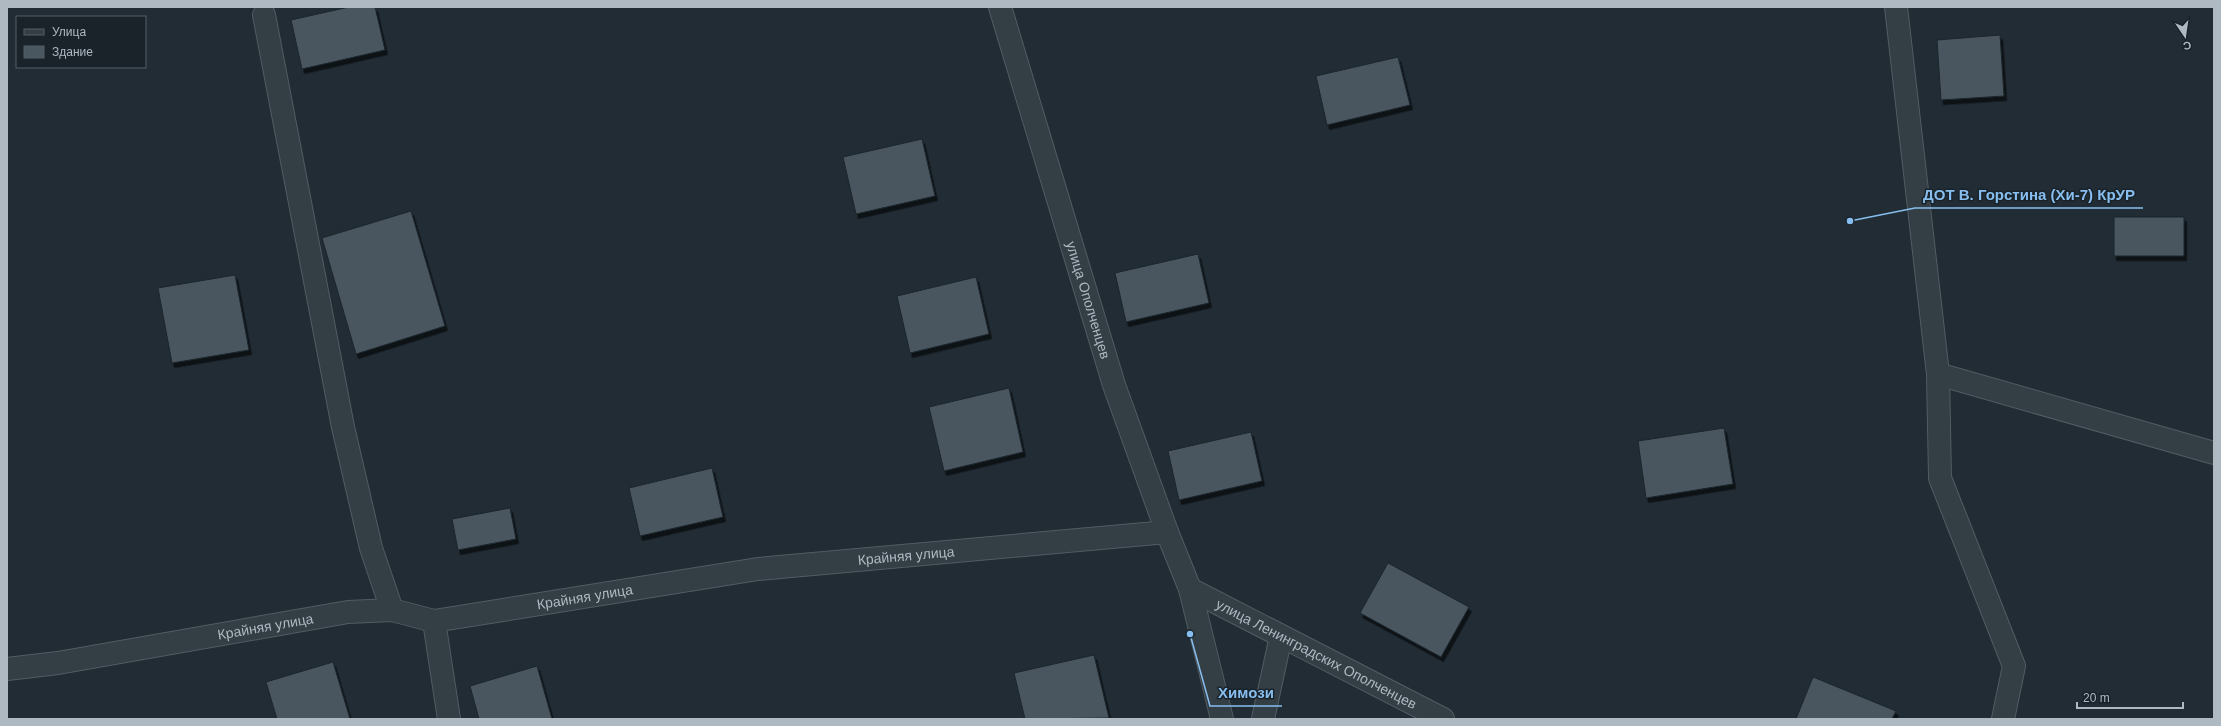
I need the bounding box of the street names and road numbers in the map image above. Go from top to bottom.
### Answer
street label: улица Ополченцев [1063,239,1114,361]
street label: Крайняя улица [857,543,955,568]
street label: Крайняя улица [536,581,634,612]
street label: улица Ленинградских Ополченцев [1213,596,1419,712]
street label: Крайняя улица [216,610,315,643]

